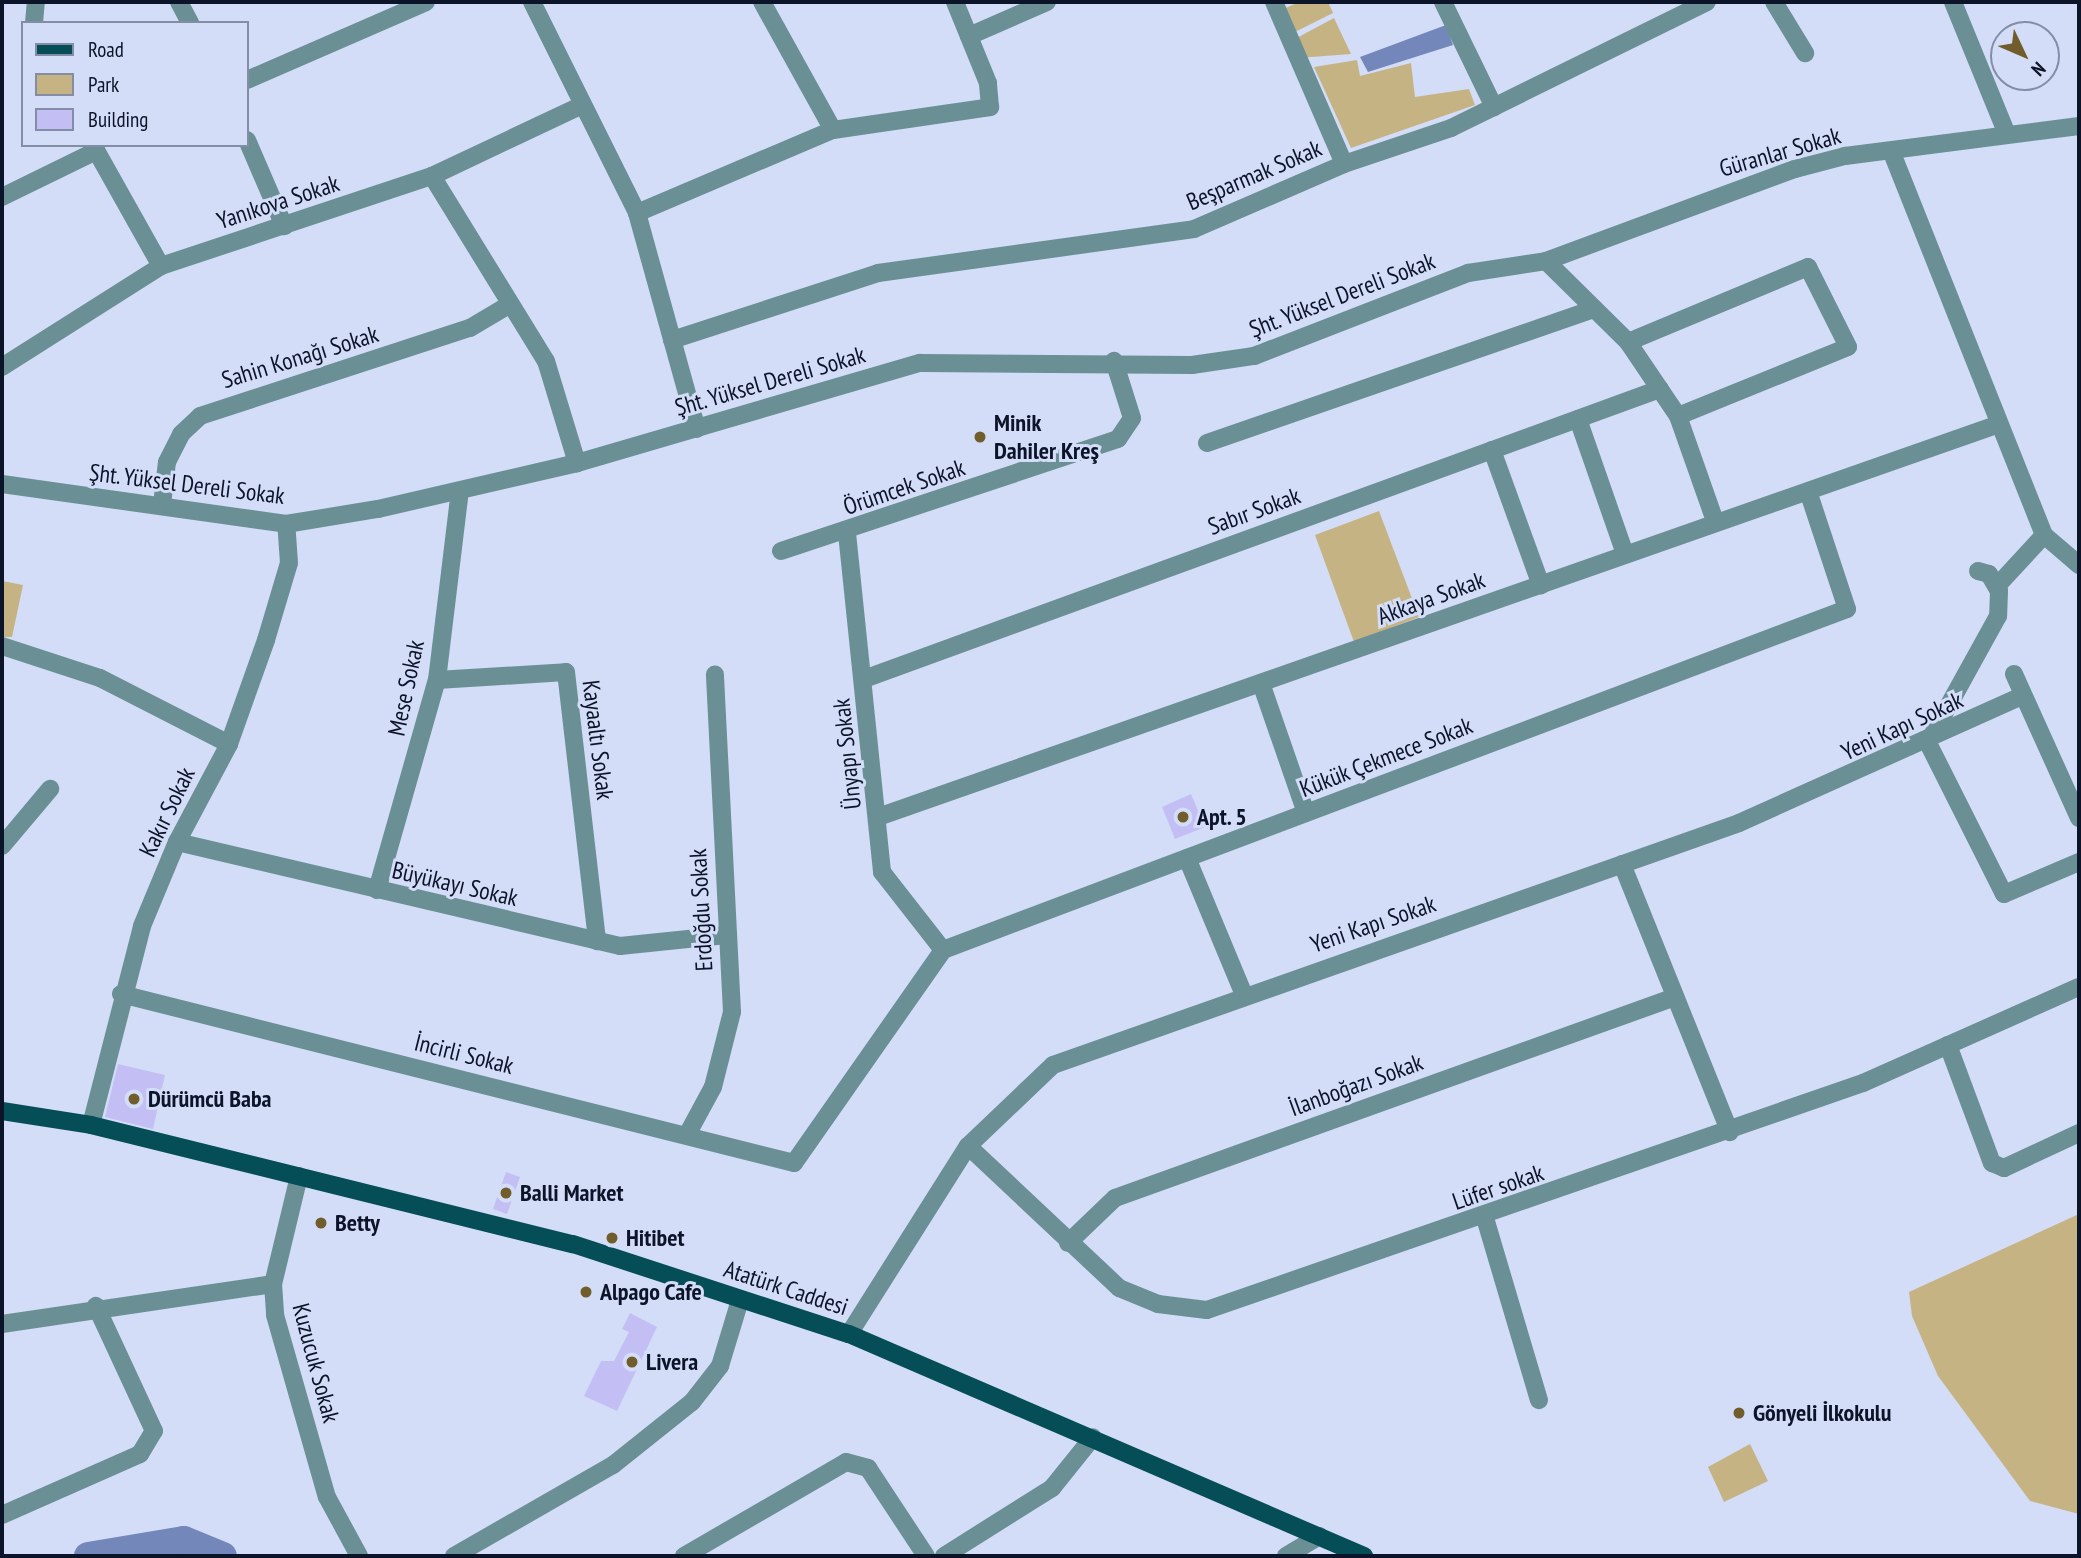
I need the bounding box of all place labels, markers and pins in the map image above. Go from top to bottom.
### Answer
place label: Minik Dahiler Kreş [994,409,1099,465]
marker: Minik Dahiler Kreş [972,429,988,445]
place label: Apt. 5 [1197,803,1248,831]
marker: Apt. 5 [1175,809,1191,825]
place label: Dürümcü Baba [148,1085,271,1113]
marker: Dürümcü Baba [126,1091,142,1107]
place label: Balli Market [520,1179,623,1207]
marker: Balli Market [498,1185,514,1201]
place label: Betty [335,1209,380,1237]
marker: Betty [313,1215,329,1231]
place label: Hitibet [626,1224,684,1252]
marker: Hitibet [604,1230,620,1246]
place label: Alpago Cafe [600,1278,702,1306]
marker: Alpago Cafe [578,1284,594,1300]
place label: Livera [646,1348,698,1376]
marker: Livera [624,1354,640,1370]
place label: Gönyeli İlkokulu [1753,1399,1891,1427]
marker: Gönyeli İlkokulu [1731,1405,1747,1421]

